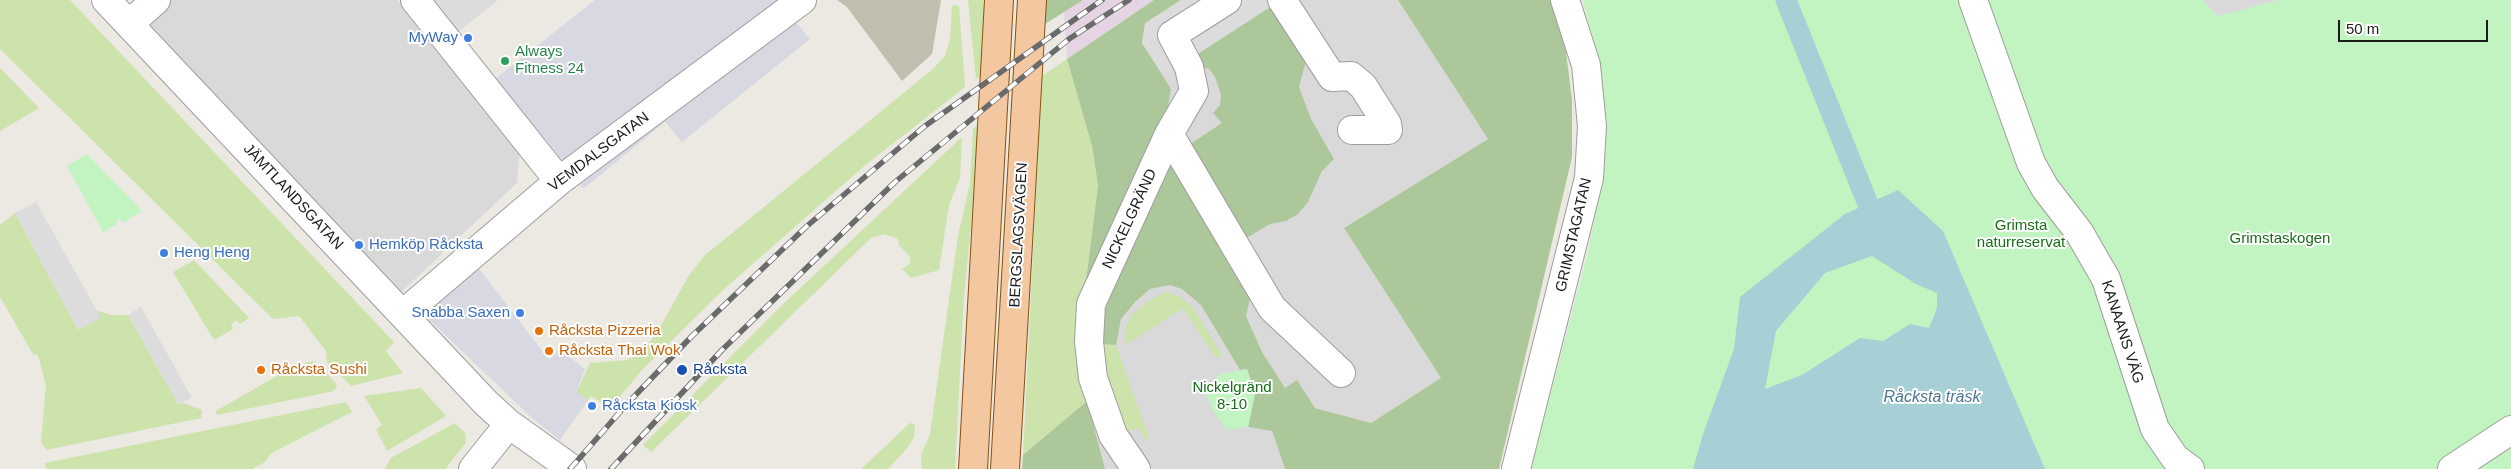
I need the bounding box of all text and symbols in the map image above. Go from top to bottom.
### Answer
scale bar [2341,10,2491,42]
text: 50 m [2346,20,2379,37]
place label: MyWay [409,29,458,47]
marker: MyWay [462,32,474,44]
place label: Always Fitness 24 [515,43,584,78]
marker: Always Fitness 24 [499,55,511,67]
street label: VEMDALSGATAN [545,108,653,196]
street label: JÄMTLANDSGATAN [239,140,347,254]
street label: BERGSLAGSVÄGEN [1006,162,1032,308]
street label: NICKELGRÄND [1099,166,1161,272]
street label: GRIMSTAGATAN [1552,176,1596,294]
park label: Grimsta naturreservat [1977,217,2065,252]
park label: Grimstaskogen [2230,230,2330,248]
place label: Hemköp Råcksta [369,236,483,254]
marker: Hemköp Råcksta [353,239,365,251]
place label: Heng Heng [174,244,250,262]
marker: Heng Heng [158,247,170,259]
street label: KANAANS VÄG [2097,278,2147,386]
place label: Snabba Saxen [412,304,510,322]
marker: Snabba Saxen [514,307,526,319]
place label: Råcksta Pizzeria [549,322,661,340]
marker: Råcksta Pizzeria [533,325,545,337]
place label: Råcksta Thai Wok [559,342,680,360]
marker: Råcksta Thai Wok [543,345,555,357]
place label: Råcksta Sushi [271,361,367,379]
place label: Råcksta [693,361,747,379]
marker: Råcksta [675,363,689,377]
marker: Råcksta Sushi [255,364,267,376]
park label: Nickelgränd 8-10 [1192,379,1272,414]
water label: Råcksta träsk [1884,388,1980,408]
place label: Råcksta Kiosk [602,397,697,415]
marker: Råcksta Kiosk [586,400,598,412]

